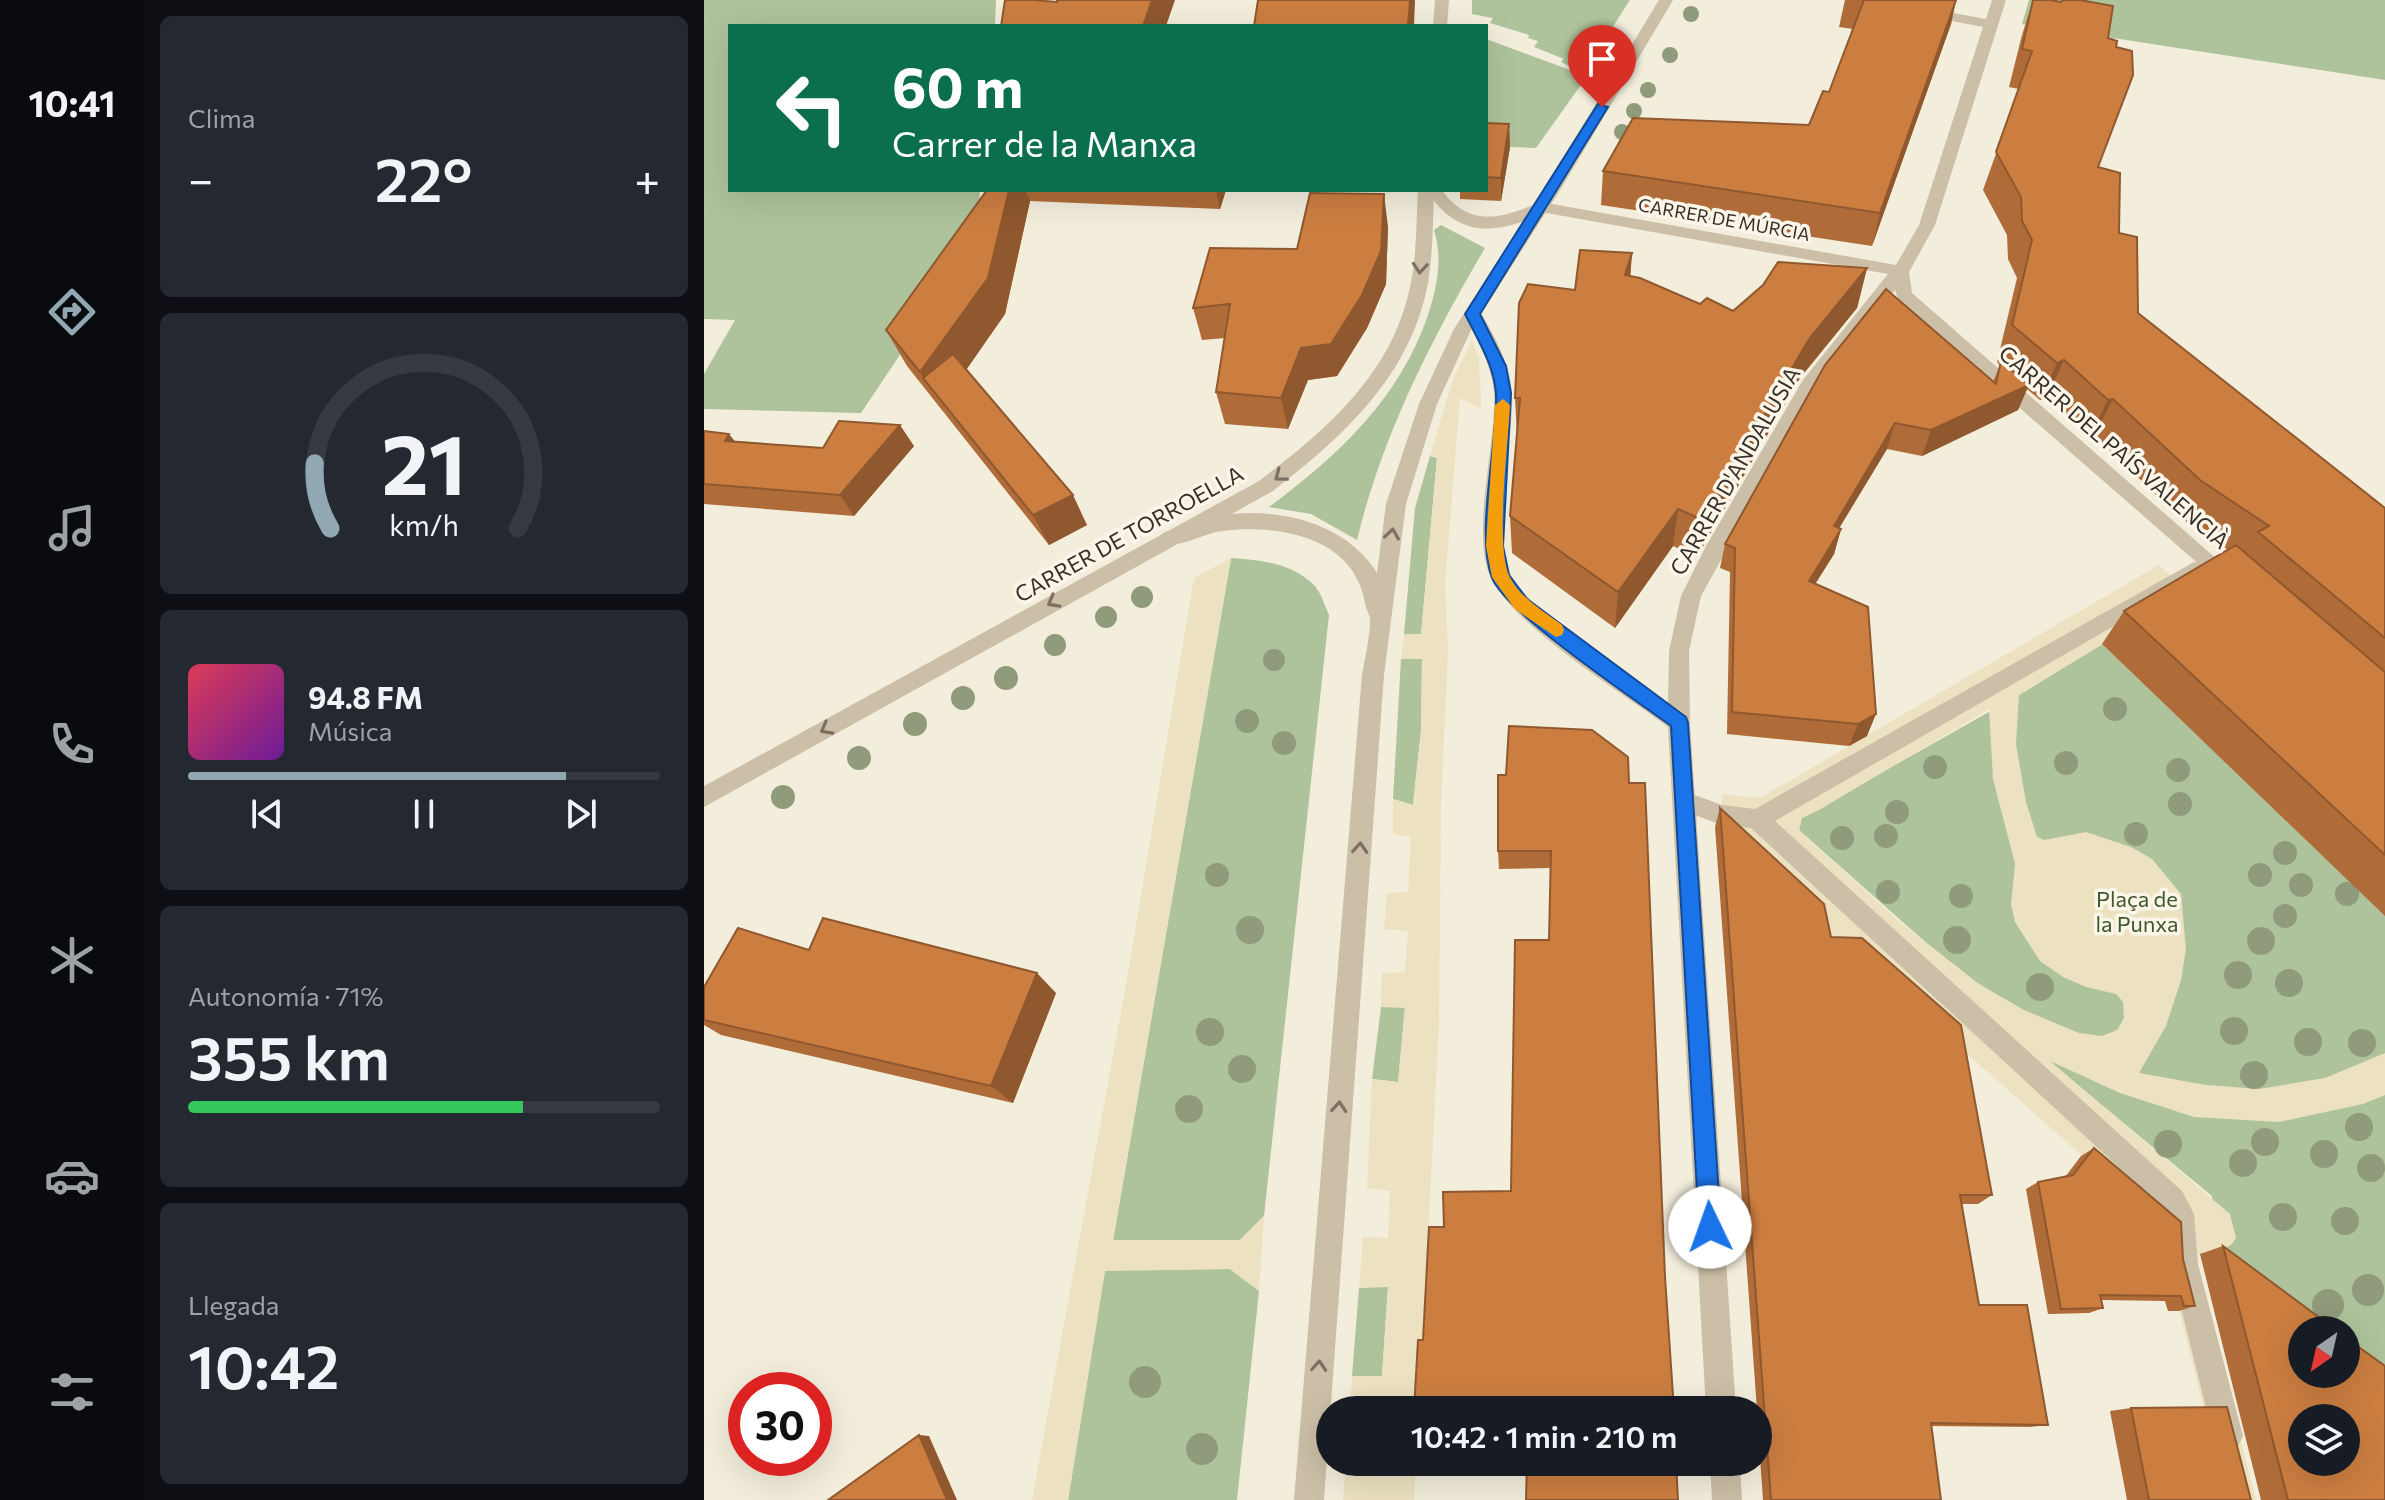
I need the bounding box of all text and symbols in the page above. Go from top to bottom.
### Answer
pin [1568,25,1636,107]
icon: arrive [1580,37,1624,81]
text: 60 m [892,51,1023,120]
icon: left [760,56,864,160]
text: 10:41 [28,80,116,124]
text: Clima [188,102,255,133]
text: Carrer de la Manxa [892,120,1197,164]
text: 22° [375,141,472,214]
text: − [188,151,213,205]
text: + [634,151,660,205]
street label: CARRER DE MÚRCIA [1636,193,1812,245]
one-way arrow [1412,262,1429,275]
icon: directions [44,284,100,340]
street label: CARRER DEL PAÍS VALENCIÀ [1994,339,2235,554]
street label: CARRER D'ANDALUSIA [1664,362,1805,580]
text: 21 [382,410,466,512]
street label: CARRER DE TORROELLA [1010,459,1248,608]
one-way arrow [1274,466,1289,480]
icon: music [44,500,100,556]
text: km/h [389,507,459,542]
one-way arrow [1383,527,1400,541]
one-way arrow [1047,593,1061,608]
text: 94.8 FM [308,678,423,715]
text: Música [308,715,392,746]
icon: phone [44,716,100,772]
one-way arrow [820,719,835,735]
icon: previous [245,792,289,836]
icon: pause [402,792,446,836]
icon: next [559,792,603,836]
one-way arrow [1351,841,1368,854]
park label: Plaça de la Punxa [2095,885,2179,937]
icon: climate [44,932,100,988]
text: Autonomía · 71% [188,980,383,1011]
text: 355 km [188,1019,390,1092]
one-way arrow [1330,1100,1347,1113]
icon: car [44,1148,100,1204]
position arrow [1668,1185,1752,1269]
text: Llegada [188,1289,279,1320]
north arrow [2288,1316,2360,1388]
map controls [2288,1316,2360,1476]
text: 10:42 [188,1328,339,1401]
one-way arrow [1310,1359,1327,1372]
icon: filters [44,1364,100,1420]
speed limit sign: 30 [728,1372,832,1476]
button: layers [2288,1404,2360,1476]
text: 10:42 · 1 min · 210 m [1411,1417,1677,1454]

